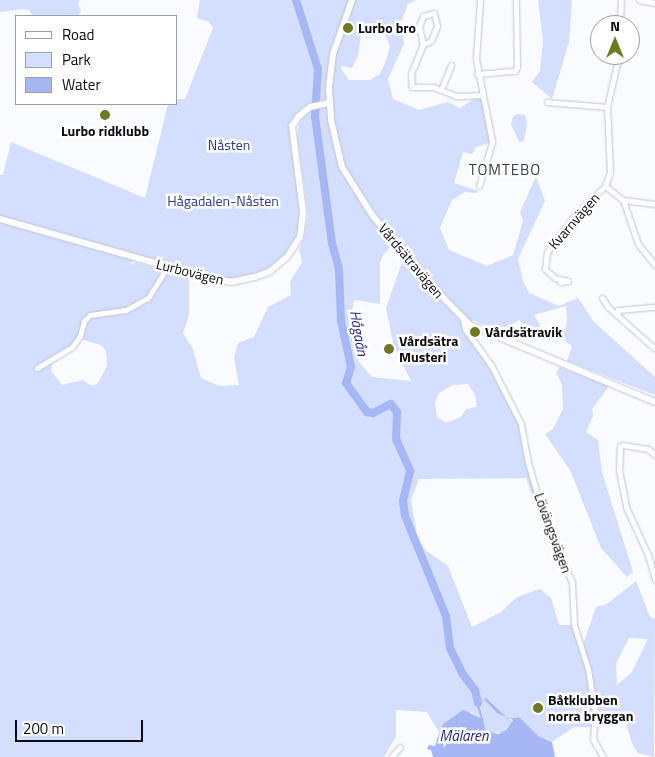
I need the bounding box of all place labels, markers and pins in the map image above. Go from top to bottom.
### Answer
place label: Lurbo bro [358,20,416,36]
marker: Lurbo bro [342,22,354,34]
marker: Lurbo ridklubb [99,109,111,121]
place label: Lurbo ridklubb [61,123,149,139]
place label: Vårdsätravik [485,324,562,340]
marker: Vårdsätravik [469,326,481,338]
place label: Vårdsätra Musteri [399,333,458,366]
marker: Vårdsätra Musteri [383,343,395,355]
place label: Båtklubben norra bryggan [548,692,633,724]
marker: Båtklubben norra bryggan [532,702,544,714]

